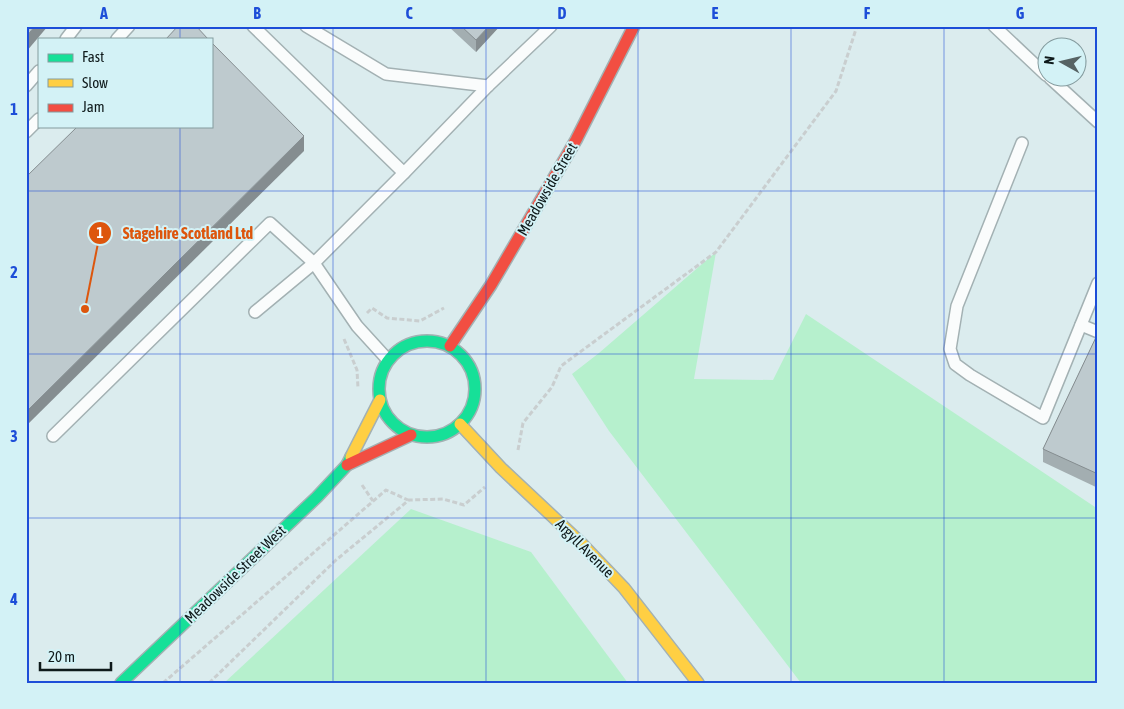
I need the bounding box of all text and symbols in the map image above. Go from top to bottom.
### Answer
text: A [99,4,108,22]
text: B [253,4,261,22]
text: C [405,4,413,22]
text: D [558,4,567,22]
text: E [712,4,719,22]
text: F [864,4,871,22]
text: G [1016,4,1025,22]
legend [38,38,212,128]
north arrow [1036,38,1086,88]
text: Fast [82,48,104,65]
text: N [1041,55,1058,65]
text: Slow [82,74,108,91]
text: Jam [82,98,105,115]
text: 1 [10,100,18,118]
street label: Meadowside Street [514,140,580,238]
callout: Stagehire Scotland Ltd [88,217,263,248]
text: 1 [96,224,104,241]
text: Stagehire Scotland Ltd [123,224,254,242]
text: 2 [10,263,18,281]
text: 3 [10,427,18,445]
street label: Argyll Avenue [552,515,618,581]
street label: Meadowside Street West [181,522,289,626]
text: 4 [9,590,18,608]
scale bar [40,639,111,671]
text: 20 m [48,648,75,665]

